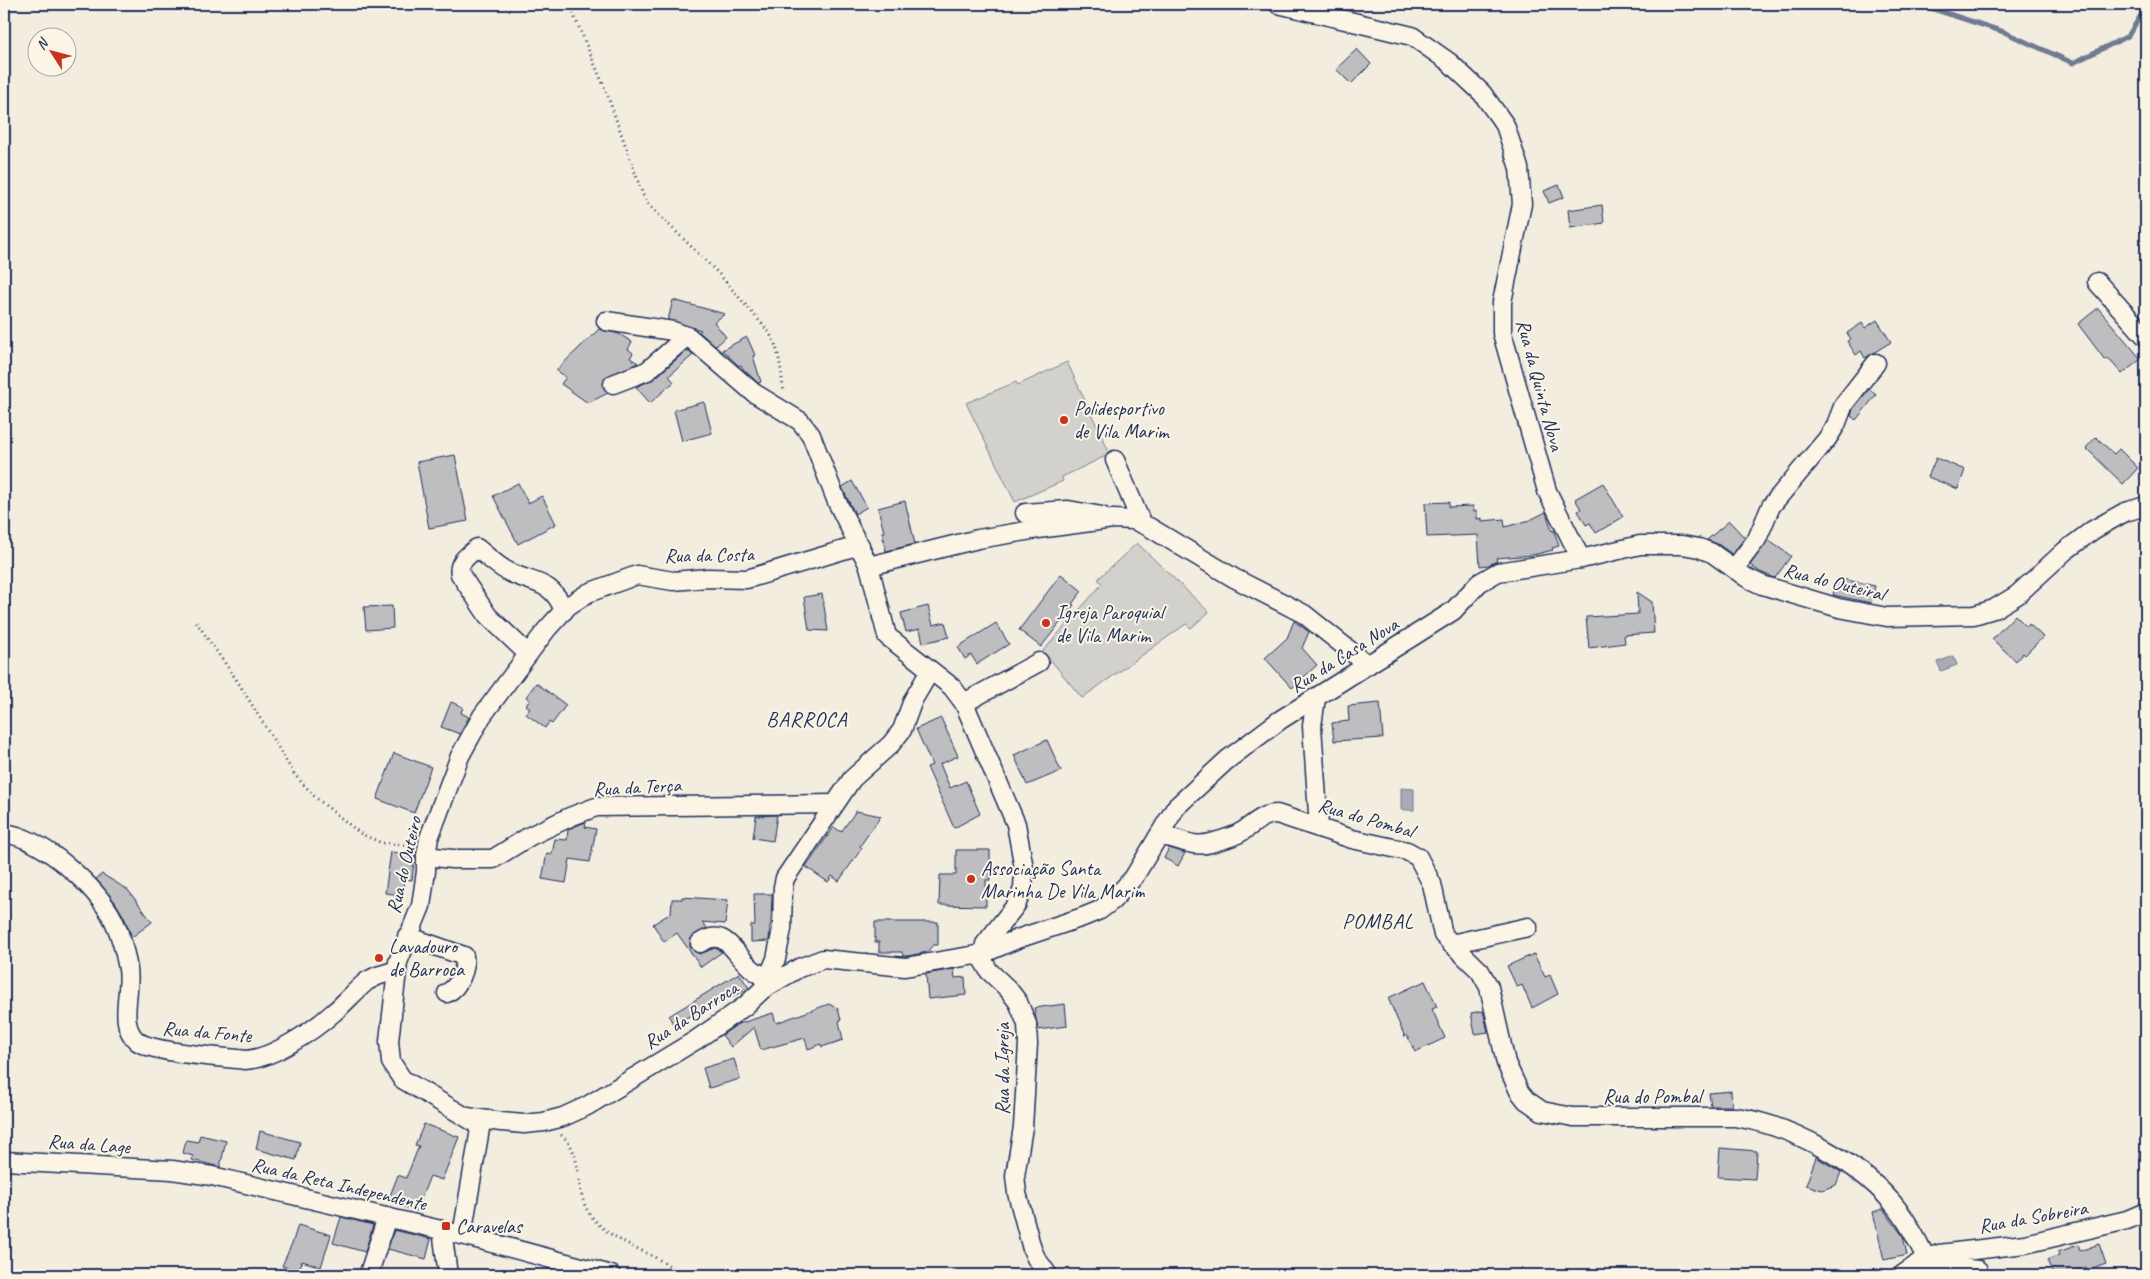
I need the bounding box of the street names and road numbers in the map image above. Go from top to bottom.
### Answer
street label: Rua da Quinta Nova [1510,317,1570,455]
street label: Rua da Costa [664,542,756,568]
street label: Rua do Outeiral [1781,557,1891,608]
street label: Rua da Casa Nova [1285,611,1404,698]
street label: Rua da Terça [592,772,683,802]
street label: Rua do Pombal [1315,792,1420,845]
street label: Rua do Outeiro [381,813,427,916]
street label: Rua da Barroca [639,974,744,1055]
street label: Rua da Fonte [161,1016,254,1048]
street label: Rua da Igreja [990,1021,1015,1115]
street label: Rua do Pombal [1603,1084,1705,1109]
street label: Rua da Lage [47,1129,132,1159]
street label: Rua da Reta Independente [249,1152,430,1217]
street label: Rua da Sobreira [1977,1195,2090,1239]

